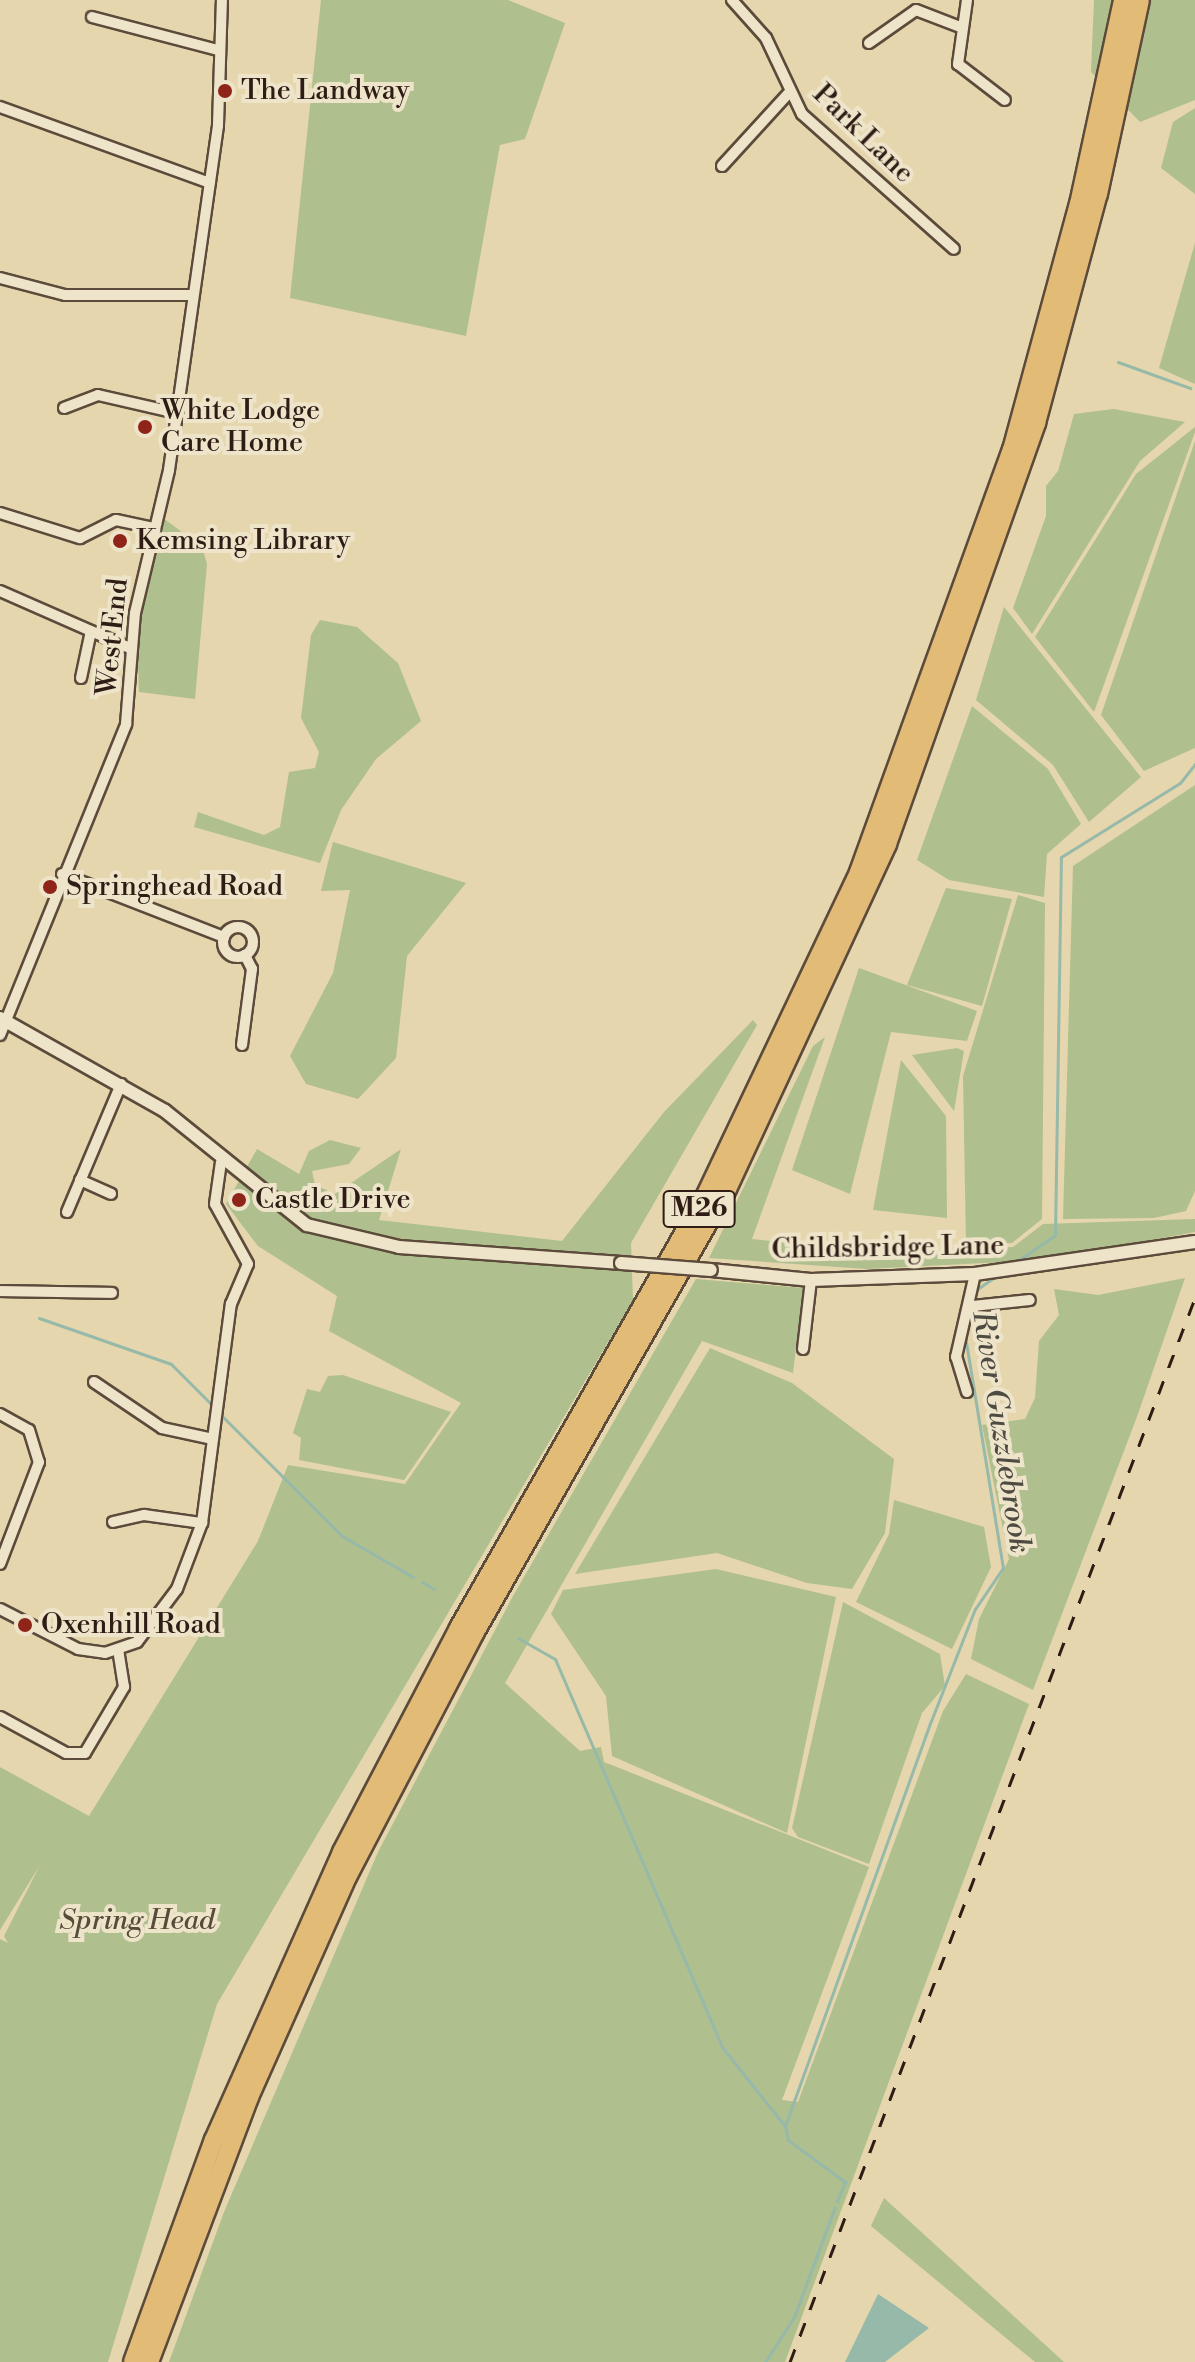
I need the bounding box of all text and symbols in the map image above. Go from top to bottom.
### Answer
place label: The Landway [241,74,409,108]
street label: Park Lane [805,78,921,190]
marker: The Landway [216,82,234,100]
place label: White Lodge Care Home [161,394,320,460]
marker: White Lodge Care Home [136,418,154,436]
place label: Kemsing Library [136,524,350,558]
marker: Kemsing Library [111,532,129,550]
street label: West End [90,577,136,697]
place label: Springhead Road [66,870,283,904]
marker: Springhead Road [41,878,59,896]
place label: Castle Drive [255,1183,411,1217]
road number: M26 [661,1187,737,1231]
marker: Castle Drive [230,1191,248,1209]
street label: Childsbridge Lane [771,1229,1005,1267]
water label: River Guzzlebrook [964,1308,1038,1556]
place label: Oxenhill Road [41,1608,221,1642]
marker: Oxenhill Road [16,1616,34,1634]
park label: Spring Head [59,1904,215,1938]

